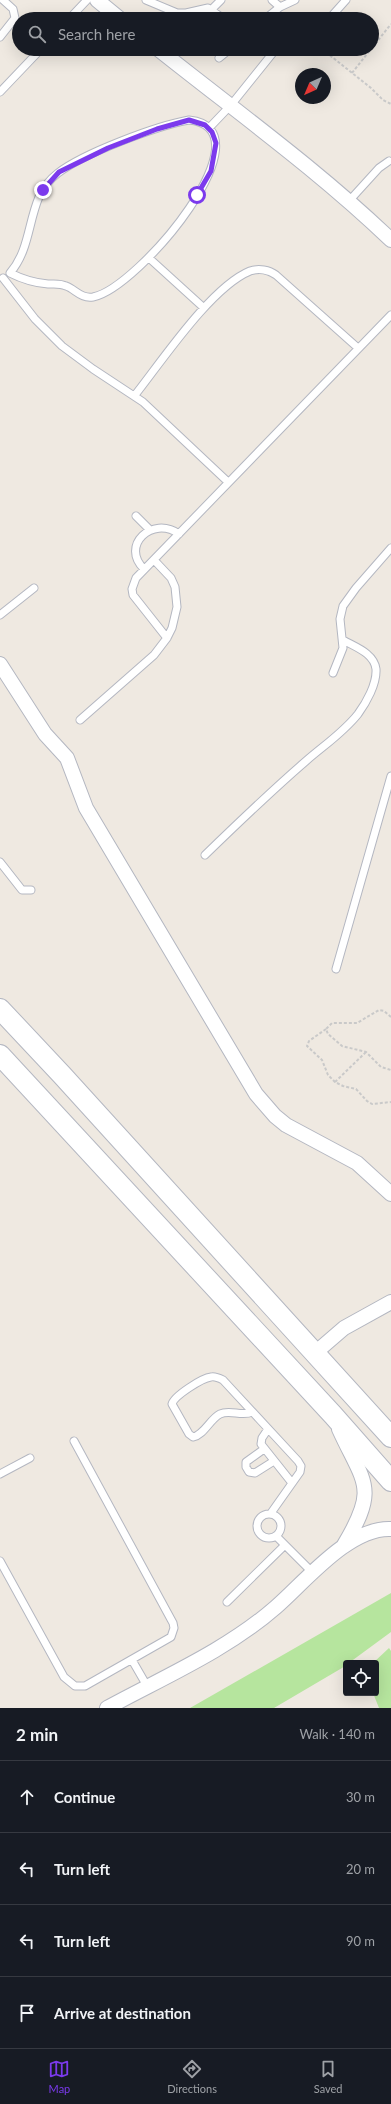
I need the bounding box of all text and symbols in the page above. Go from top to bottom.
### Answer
search box [12,12,379,56]
icon: search [26,23,48,45]
text: Search here [58,25,135,43]
north arrow [295,68,331,104]
route end [34,181,52,199]
route start [188,186,206,204]
map controls [343,1660,379,1696]
button: locate [343,1660,379,1696]
text: 2 min [16,1724,58,1745]
text: Walk · 140 m [299,1726,375,1742]
icon: ahead [16,1786,38,1808]
text: Continue [54,1788,115,1806]
text: 30 m [346,1789,375,1805]
icon: left [16,1858,38,1880]
text: Turn left [54,1860,110,1878]
text: 20 m [346,1861,375,1877]
icon: left [16,1930,38,1952]
text: Turn left [54,1932,110,1950]
text: 90 m [346,1933,375,1949]
icon: arrive [16,2002,38,2024]
text: Arrive at destination [54,2004,191,2022]
tab: Map [48,2058,70,2095]
tab: Directions [167,2058,217,2095]
tab: Saved [314,2058,343,2095]

